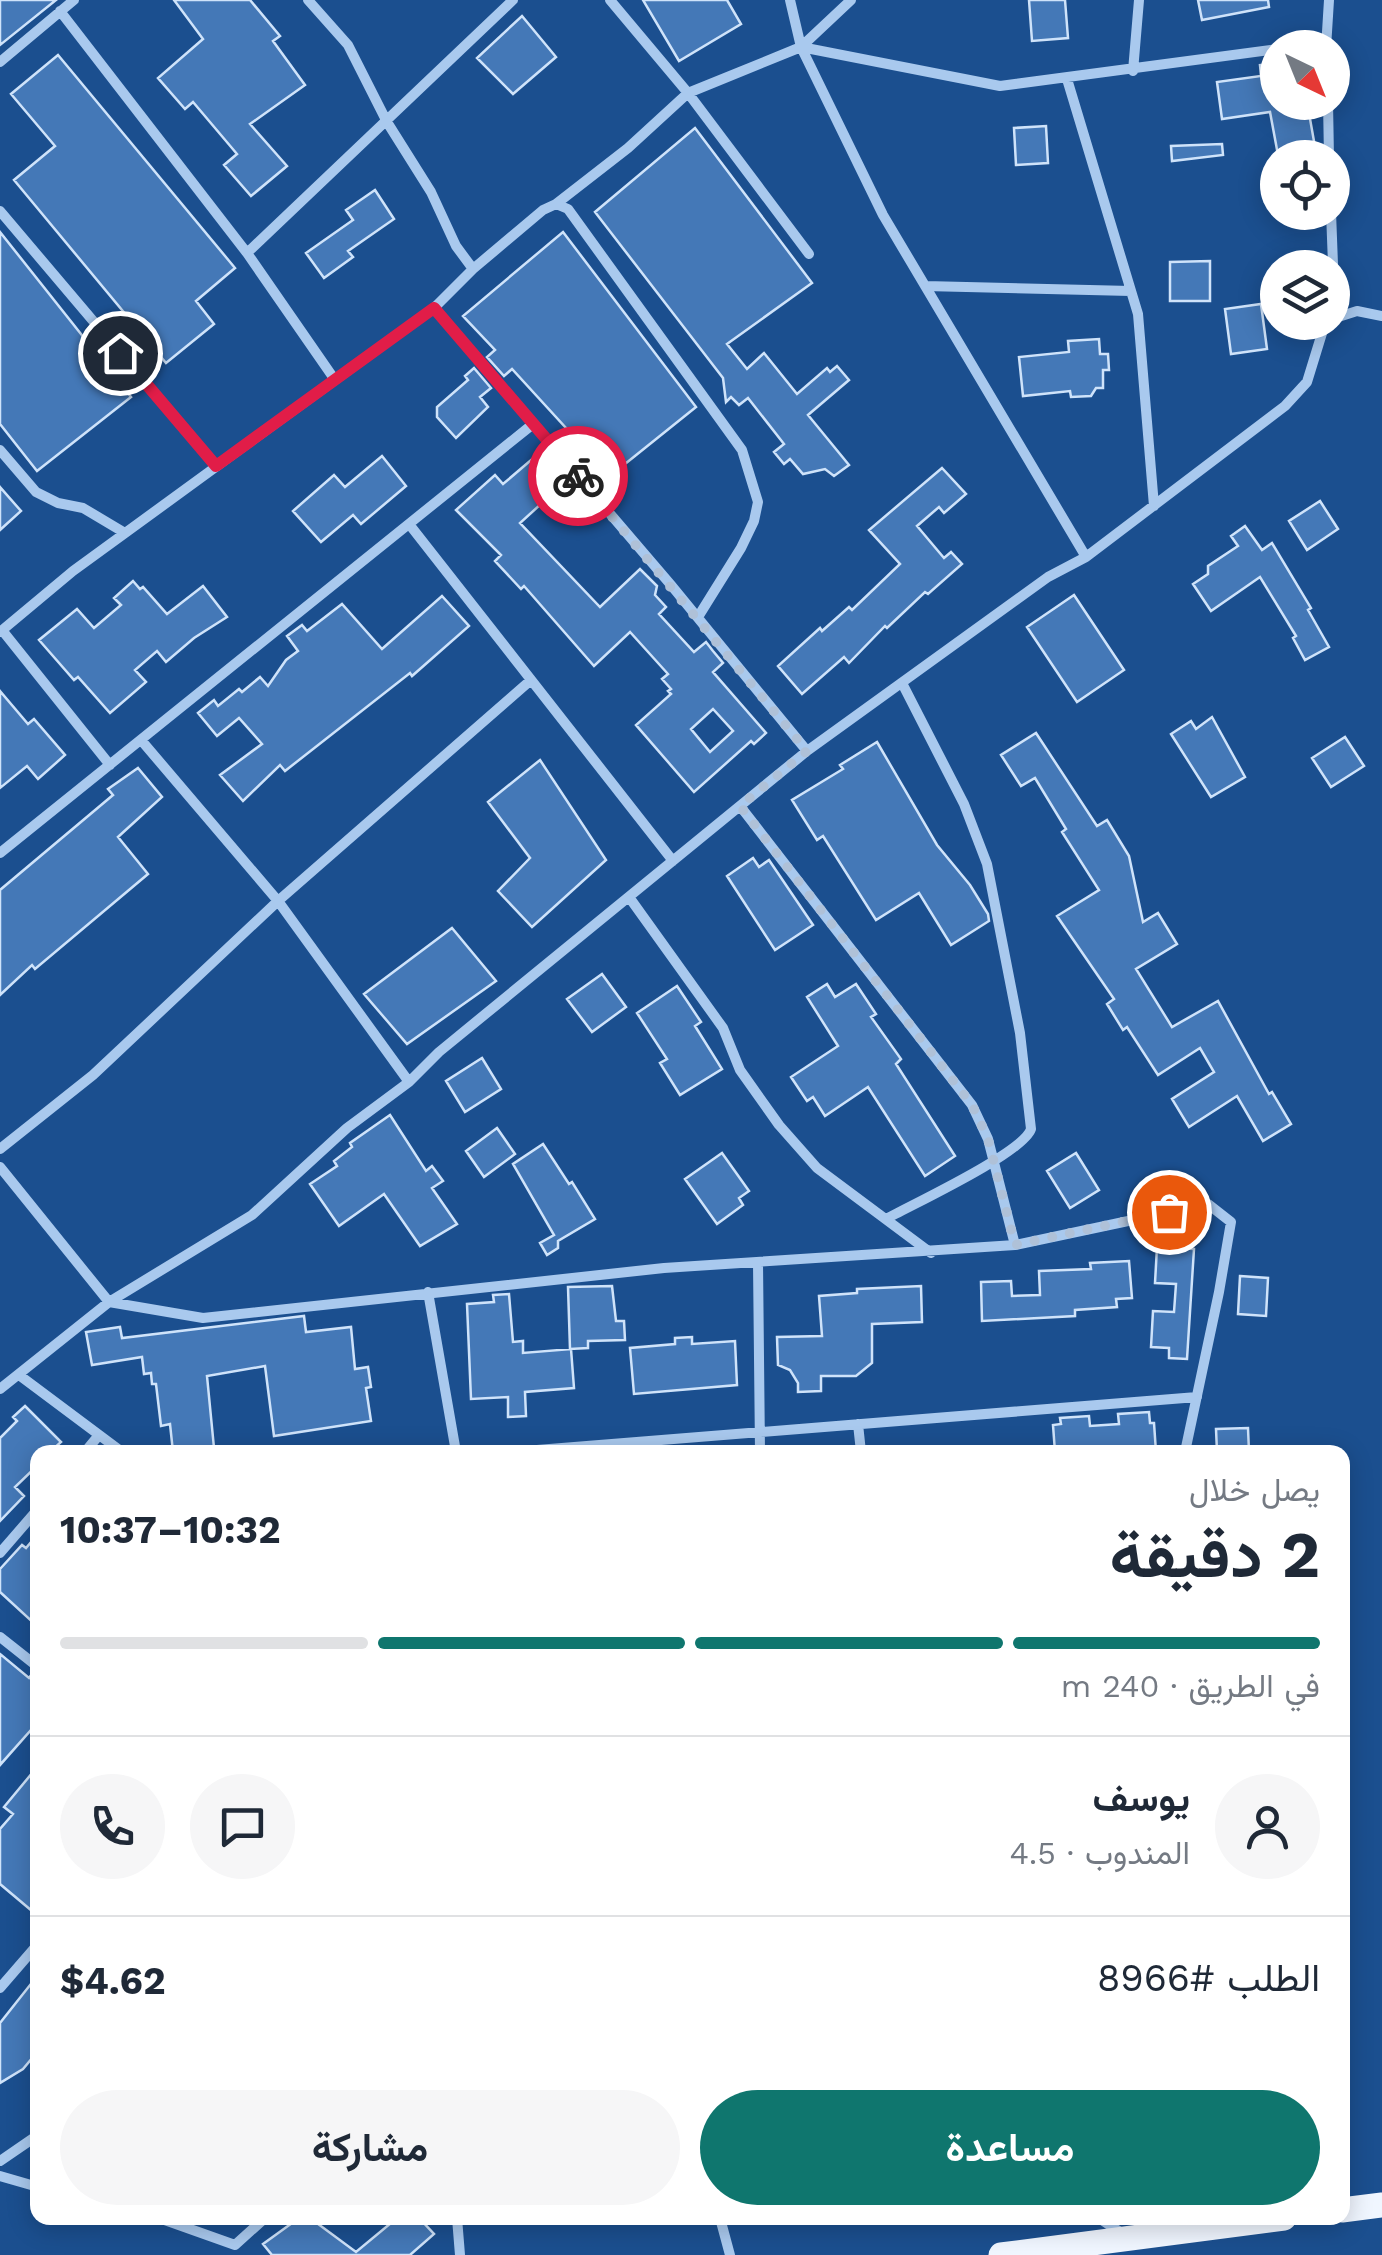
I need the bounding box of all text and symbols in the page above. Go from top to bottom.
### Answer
north arrow [1260,30,1350,120]
map controls [1260,30,1350,340]
button: locate [1260,140,1350,230]
button: layers [1260,250,1350,340]
pin [78,311,163,396]
icon: home [93,326,148,381]
courier [528,426,628,526]
icon: bike [551,449,606,504]
pin [1127,1170,1212,1255]
icon: bag [1142,1185,1197,1240]
text: يصل خلال [1189,1471,1320,1509]
text: 10:32–10:37 [60,1508,281,1552]
text: 2 دقيقة [1109,1517,1320,1593]
text: في الطريق · 240 m [1061,1667,1320,1705]
button: phone [60,1774,165,1879]
button: chat [190,1774,295,1879]
button: person [1215,1774,1320,1879]
text: يوسف [1093,1776,1190,1820]
text: المندوب · 4.5 [1010,1834,1190,1872]
text: الطلب #8966 [1097,1956,1320,2000]
text: $4.62 [60,1959,166,2003]
button: مشاركة [60,2090,680,2205]
button: مساعدة [700,2090,1320,2205]

